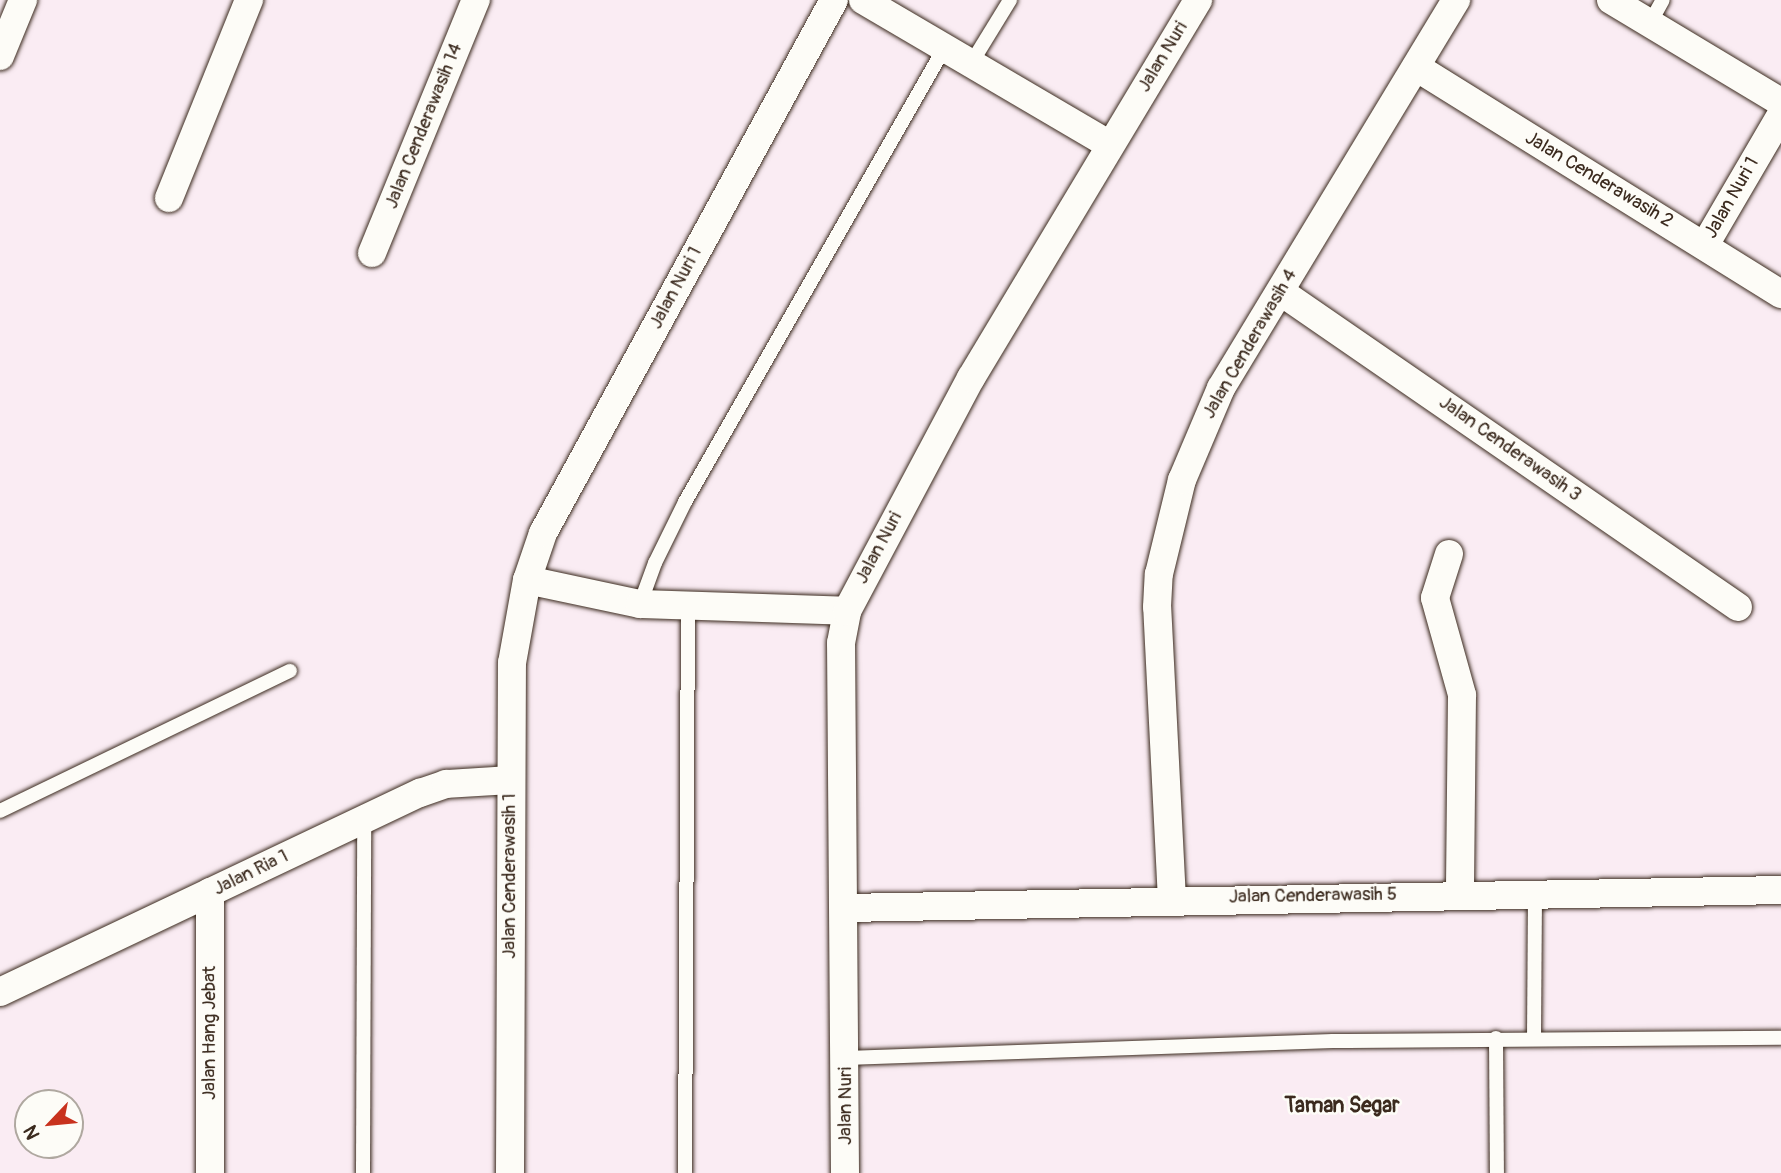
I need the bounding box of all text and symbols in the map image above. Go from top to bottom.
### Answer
street label: Jalan Nuri [1133,18,1193,96]
street label: Jalan Cenderawasih 14 [380,40,468,212]
street label: Jalan Cenderawasih 2 [1521,127,1677,233]
street label: Jalan Nuri 1 [1700,153,1764,243]
street label: Jalan Nuri 1 [645,243,707,333]
street label: Jalan Cenderawasih 4 [1198,265,1302,423]
street label: Jalan Cenderawasih 3 [1434,391,1586,507]
street label: Jalan Nuri [851,508,907,588]
street label: Jalan Cenderawasih 1 [499,793,521,959]
street label: Jalan Ria 1 [210,845,292,901]
street label: Jalan Cenderawasih 5 [1229,883,1397,909]
street label: Jalan Hang Jebat [199,966,221,1100]
street label: Jalan Nuri [835,1067,857,1145]
north arrow [14,1089,84,1159]
district label: Taman Segar [1285,1093,1399,1119]
text: N [18,1121,46,1143]

